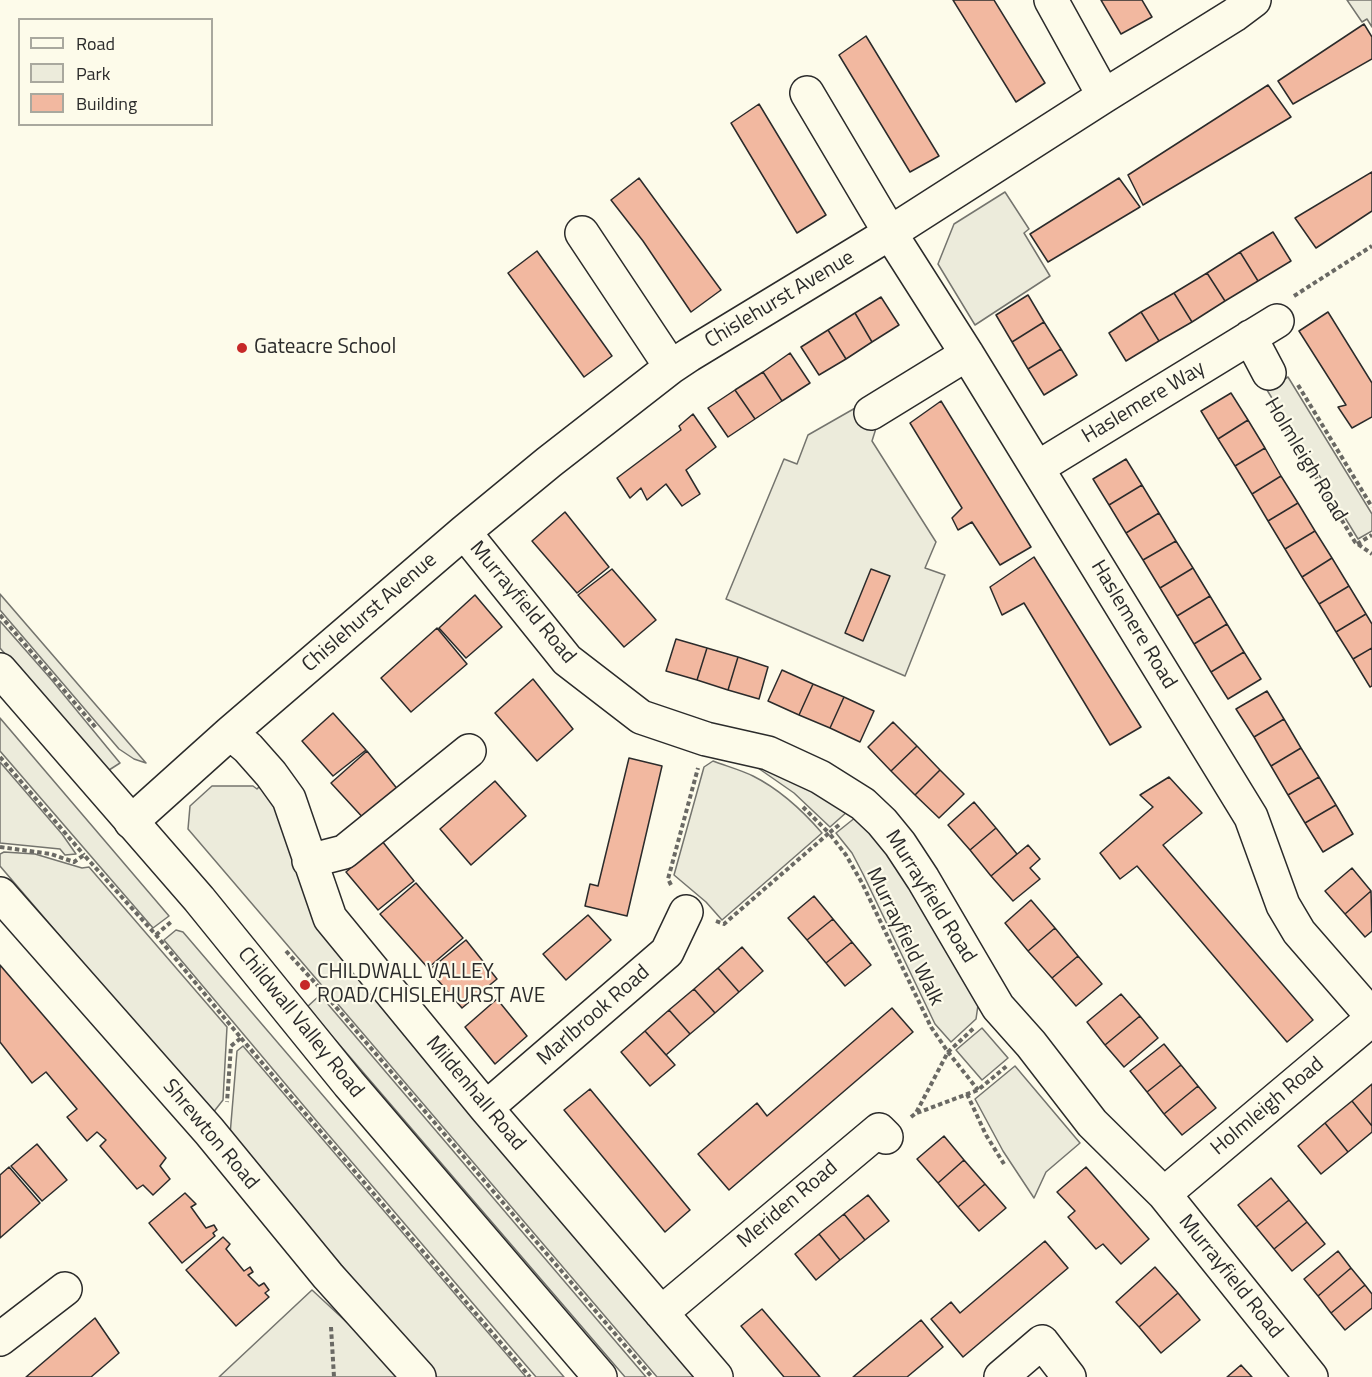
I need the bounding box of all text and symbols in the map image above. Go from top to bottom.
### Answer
legend [18,18,213,126]
text: Road [76,30,115,57]
text: Park [76,60,110,87]
text: Building [76,90,137,117]
street label: Chislehurst Avenue [701,246,859,354]
place label: Gateacre School [254,335,396,361]
marker: Gateacre School [235,341,249,355]
street label: Haslemere Way [1078,356,1210,450]
street label: Holmleigh Road [1258,394,1352,526]
street label: Murrayfield Road [463,537,581,669]
street label: Chislehurst Avenue [298,548,442,678]
street label: Haslemere Road [1085,556,1181,694]
street label: Murrayfield Road [879,826,981,968]
street label: Murrayfield Walk [860,864,948,1010]
street label: Childwall Valley Road [232,943,368,1103]
place label: CHILDWALL VALLEY ROAD/CHISLEHURST AVE [317,960,545,1010]
street label: Marlbrook Road [533,960,655,1072]
marker: CHILDWALL VALLEY ROAD/CHISLEHURST AVE [298,978,312,992]
street label: Mildenhall Road [420,1032,530,1156]
street label: Holmleigh Road [1206,1052,1330,1162]
street label: Shrewton Road [157,1075,263,1195]
street label: Meriden Road [733,1156,843,1254]
street label: Murrayfield Road [1172,1210,1288,1344]

